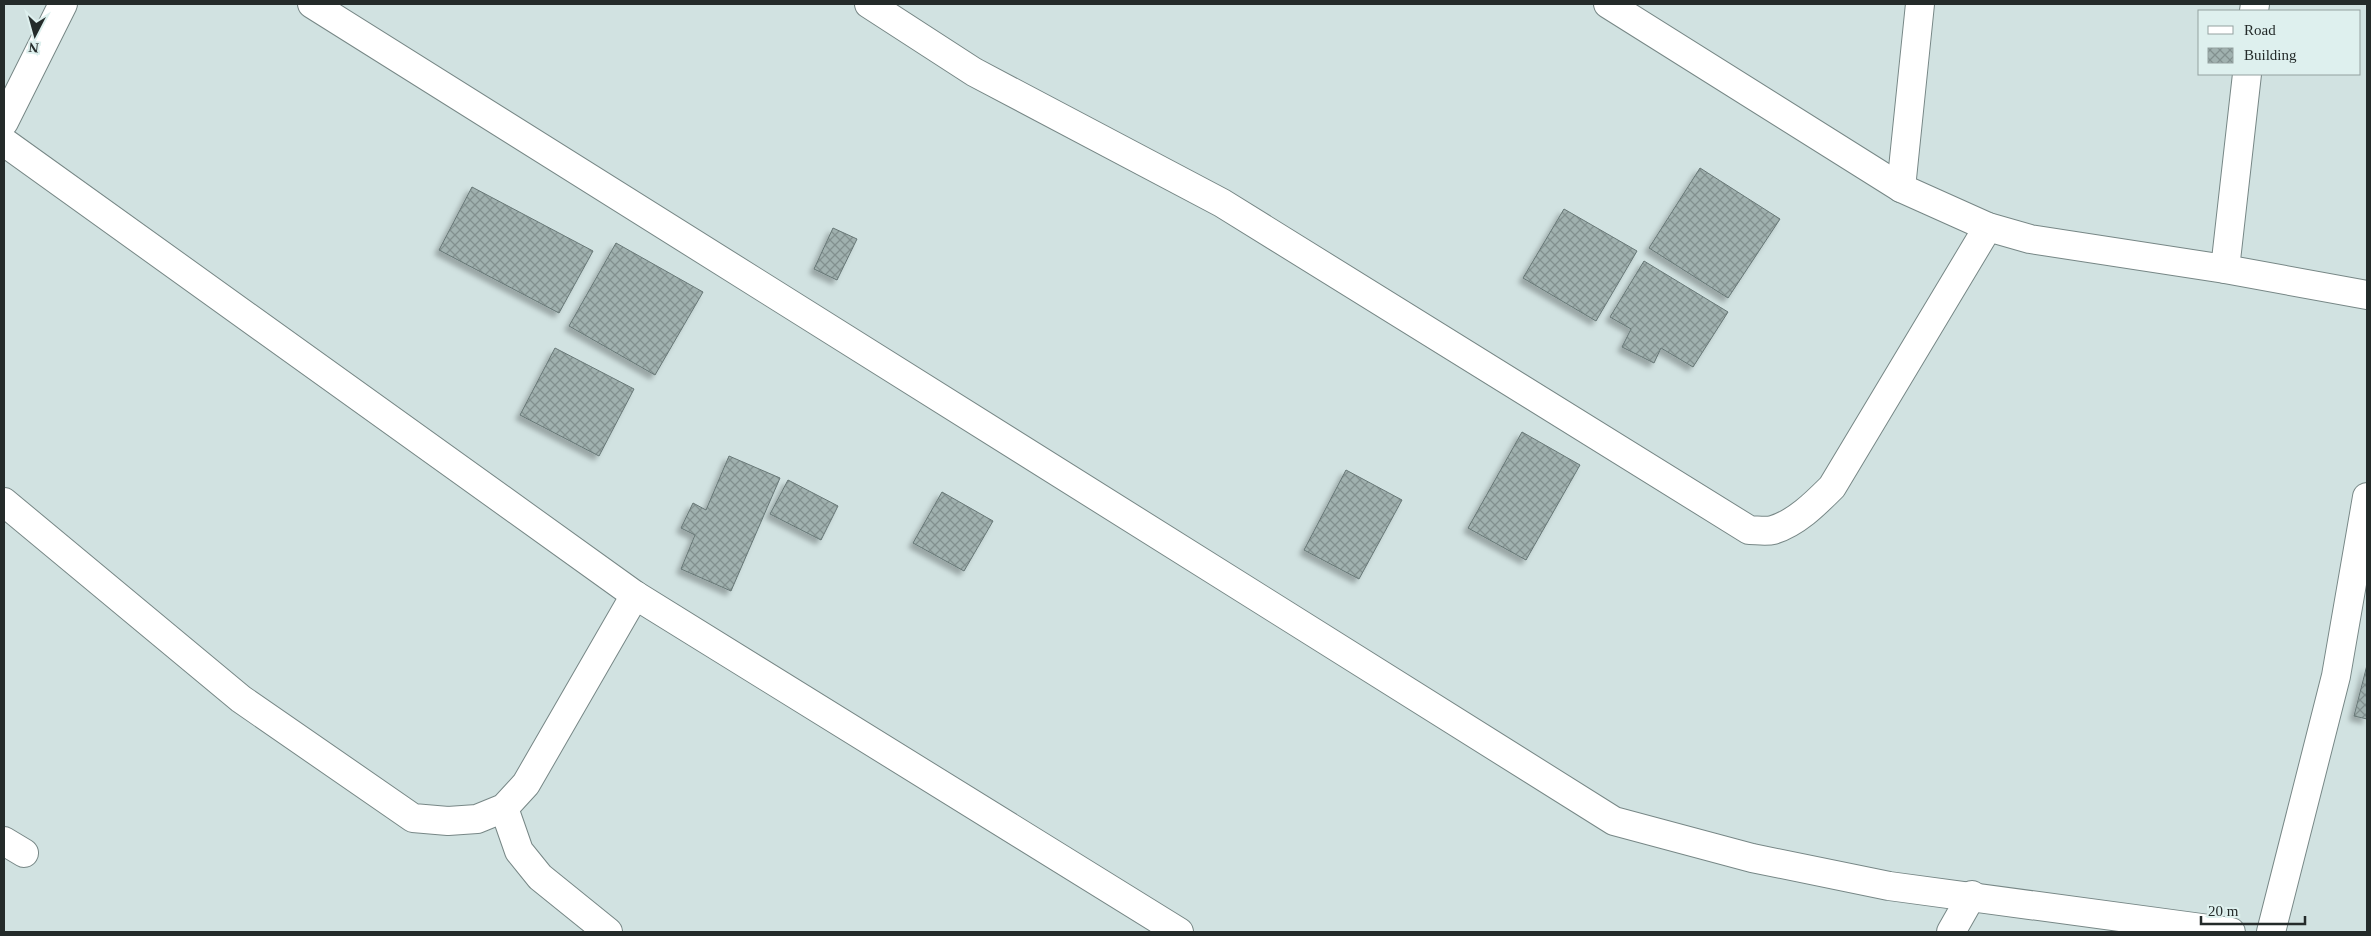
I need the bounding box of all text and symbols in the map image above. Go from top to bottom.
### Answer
north arrow [10,10,60,60]
legend [2198,10,2361,75]
text: Road [2244,22,2276,38]
text: N [28,39,40,55]
text: Building [2244,47,2297,63]
scale bar [2201,894,2305,926]
text: 20 m [2208,903,2239,919]

